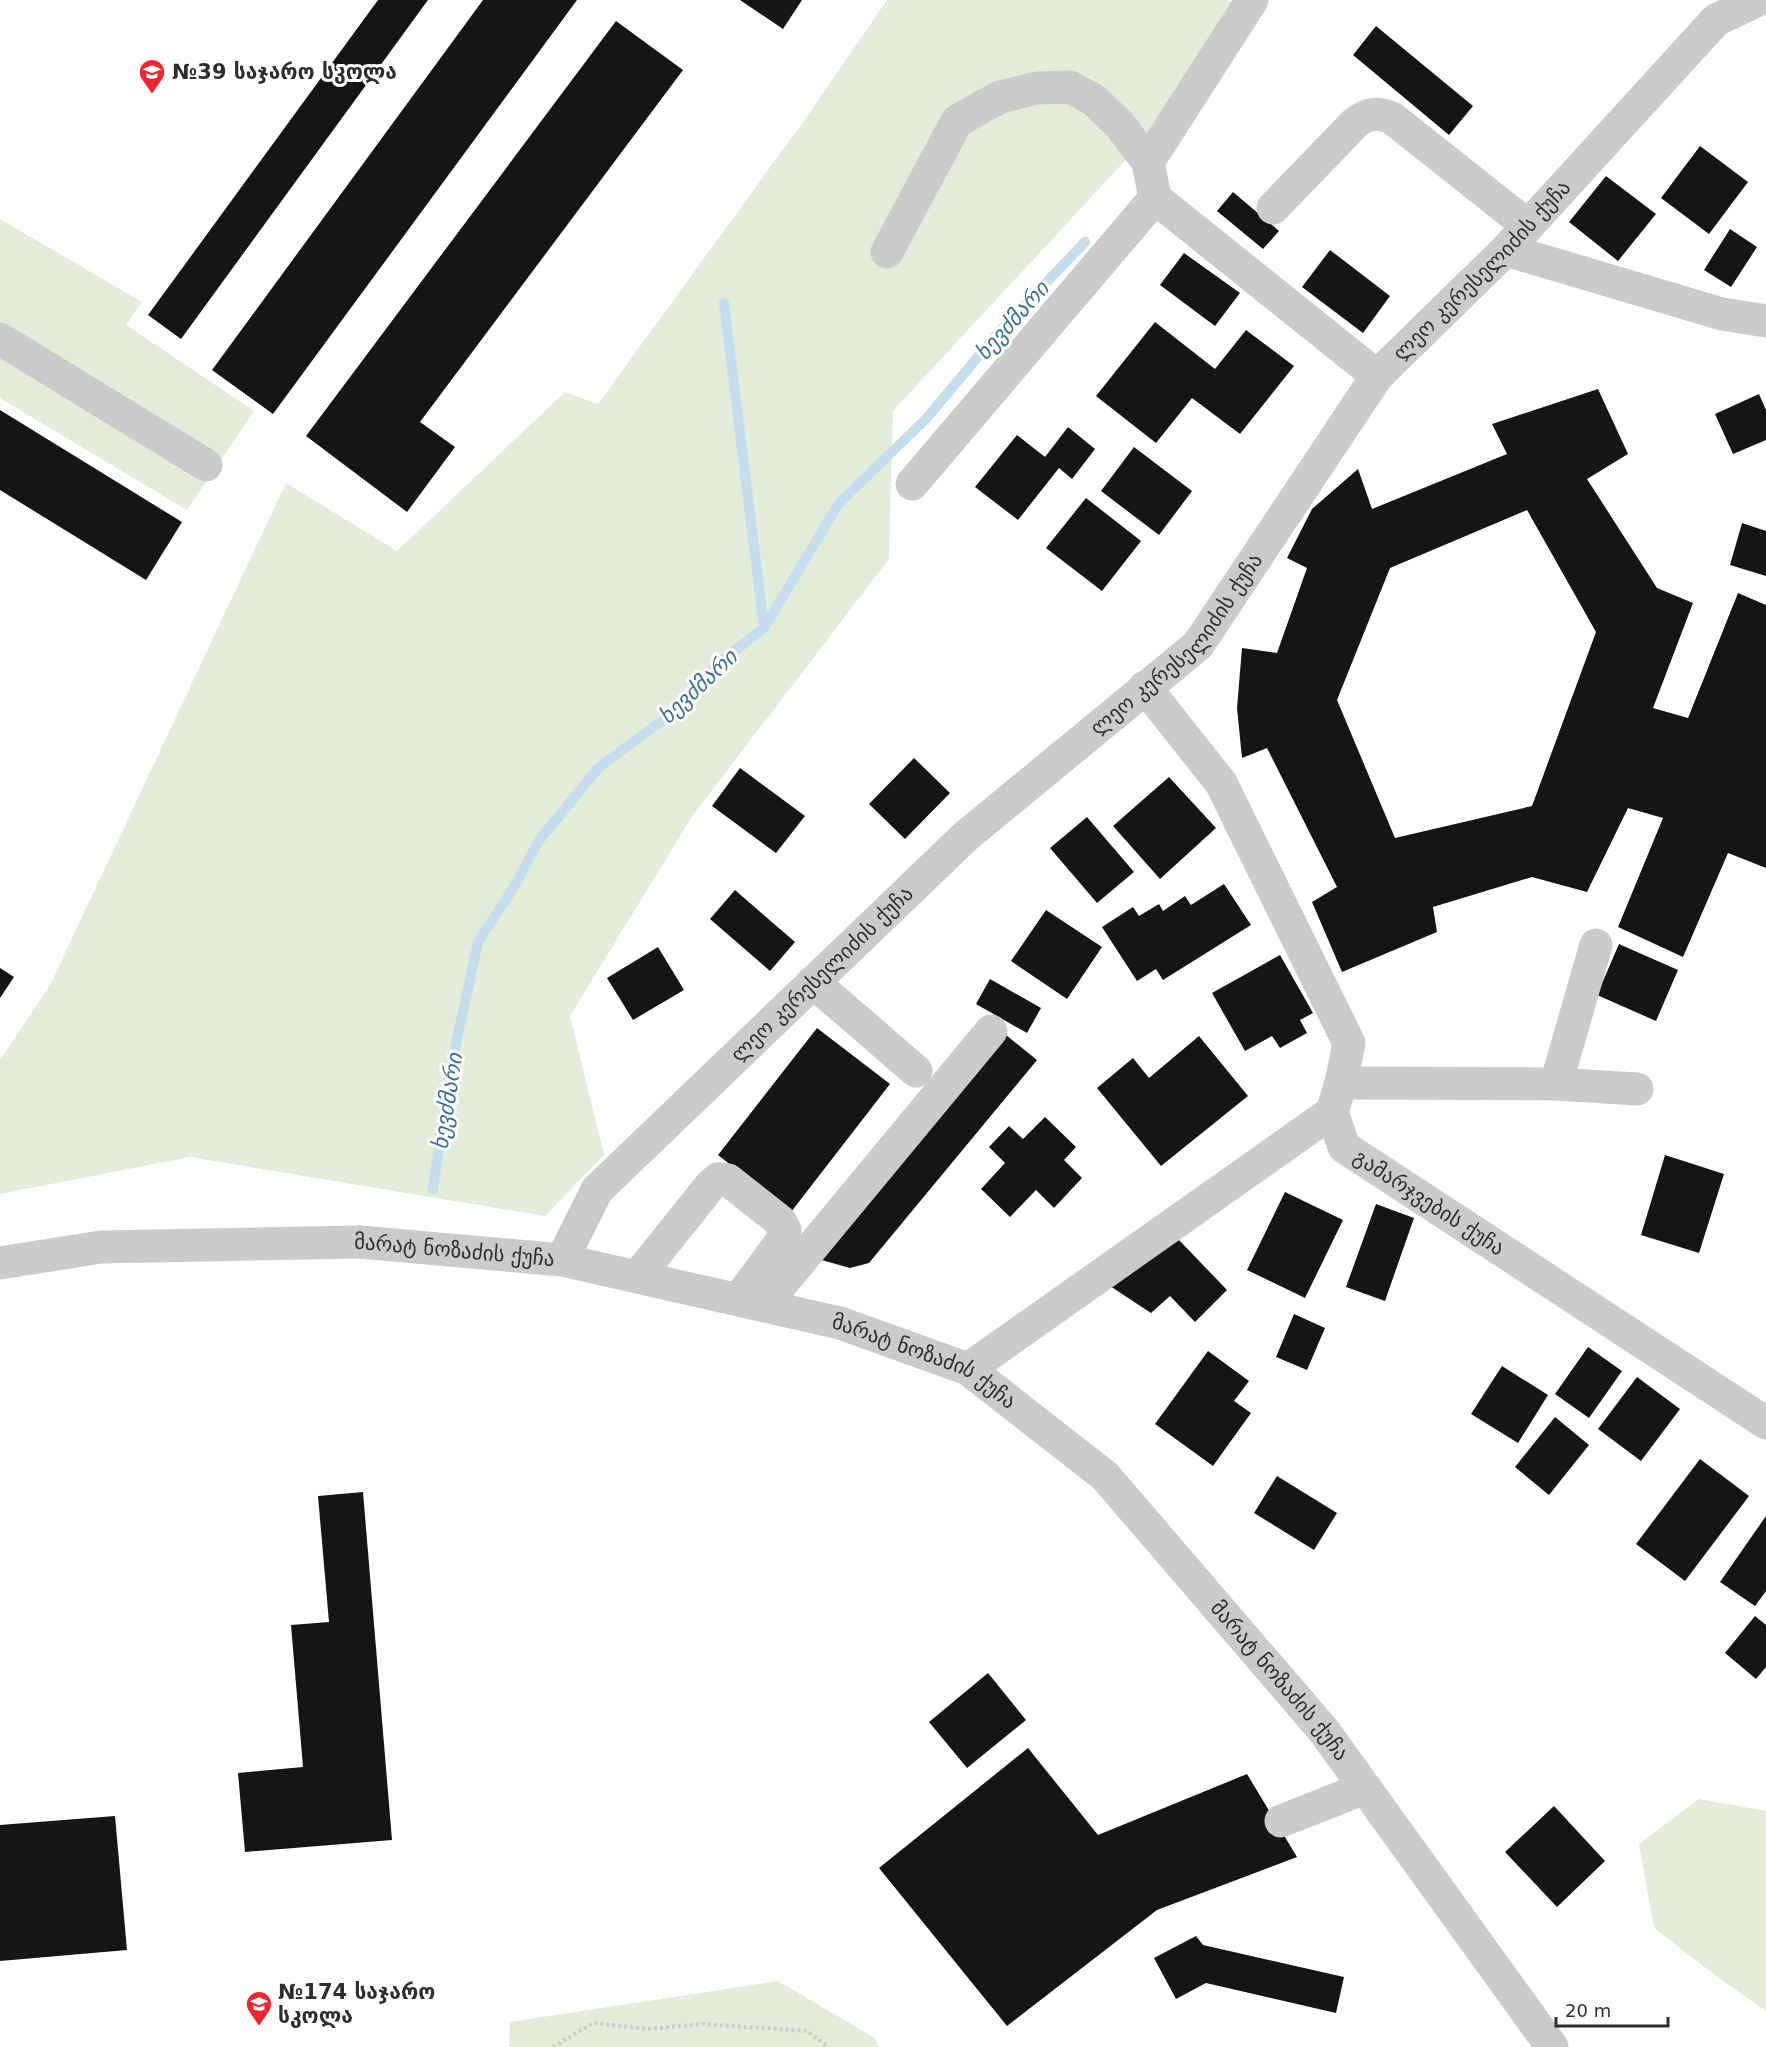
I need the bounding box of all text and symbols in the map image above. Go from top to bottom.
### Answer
school or university icon: №39 საჯარო სკოლა [137,57,167,95]
place label: №39 საჯარო სკოლა [172,60,397,84]
street label: ლეო კერესელიძის ქუჩა [1388,176,1575,365]
water label: ხევძმარი [971,275,1055,365]
street label: ლეო კერესელიძის ქუჩა [1086,549,1267,740]
water label: ხევძმარი [654,643,744,729]
street label: ლეო კერესელიძის ქუჩა [726,881,918,1067]
water label: ხევძმარი [428,1050,468,1151]
street label: გამარჯვების ქუჩა [1349,1145,1509,1260]
street label: მარატ ნოზაძის ქუჩა [354,1230,556,1271]
street label: მარატ ნოზაძის ქუჩა [830,1310,1021,1414]
street label: მარატ ნოზაძის ქუჩა [1206,1596,1353,1765]
place label: №174 საჯარო სკოლა [278,1980,435,2028]
school or university icon: №174 საჯარო სკოლა [244,1989,274,2027]
scale bar [1556,1990,1668,2028]
text: 20 m [1565,2000,1611,2021]

